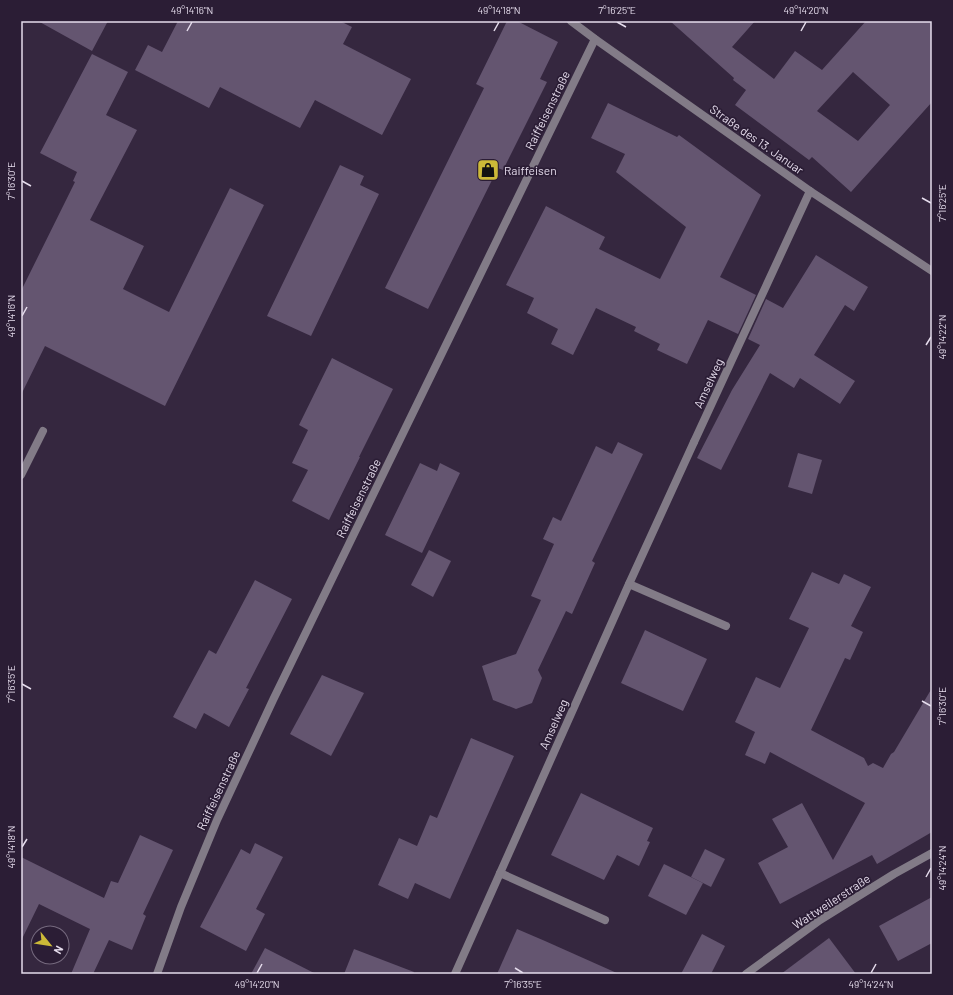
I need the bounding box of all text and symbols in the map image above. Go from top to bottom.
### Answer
text: 49°14'16"N [171,4,213,16]
text: 49°14'18"N [478,4,520,16]
text: 7°16'25"E [598,4,636,16]
text: 49°14'20"N [783,4,829,16]
street label: Raiffeisenstraße [522,68,572,152]
street label: Straße des 13. Januar [708,101,807,177]
shop icon: Raiffeisen [475,157,501,183]
text: 7°16'30"E [5,162,17,200]
place label: Raiffeisen [504,163,557,177]
text: 7°16'25"E [936,184,948,222]
text: 49°14'16"N [5,295,17,337]
text: 49°14'22"N [936,315,948,359]
street label: Amselweg [690,356,726,410]
street label: Raiffeisenstraße [333,456,383,540]
text: 7°16'35"E [5,665,17,703]
text: 7°16'30"E [936,687,948,725]
street label: Amselweg [536,697,570,751]
street label: Raiffeisenstraße [193,748,243,832]
text: 49°14'18"N [5,826,17,868]
text: 49°14'24"N [936,846,948,890]
street label: Wattweilerstraße [790,871,872,931]
north arrow [30,925,70,965]
text: N [52,944,67,957]
text: 49°14'20"N [234,978,280,990]
text: 7°16'35"E [504,978,542,990]
text: 49°14'24"N [849,978,893,990]

